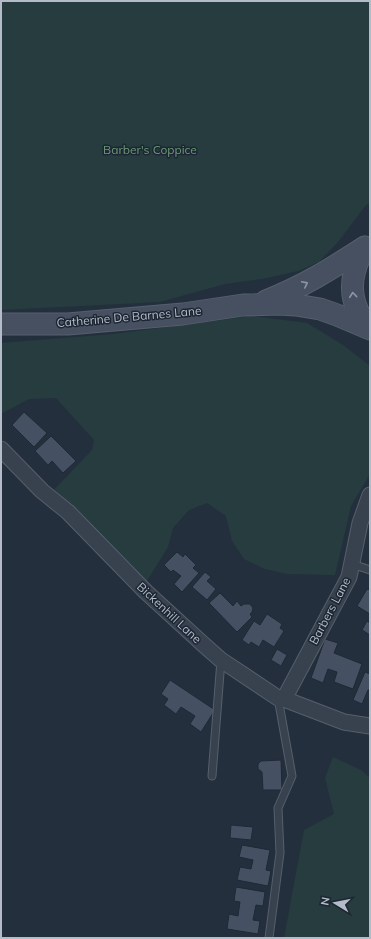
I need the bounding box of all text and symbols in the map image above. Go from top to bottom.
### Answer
park label: Barber's Coppice [103,142,197,157]
one-way arrow [301,281,309,289]
one-way arrow [349,292,358,298]
street label: Catherine De Barnes Lane [56,303,202,330]
street label: Barbers Lane [306,575,354,647]
street label: Bickenhill Lane [134,579,205,646]
north arrow [315,883,355,923]
text: N [318,896,333,907]

